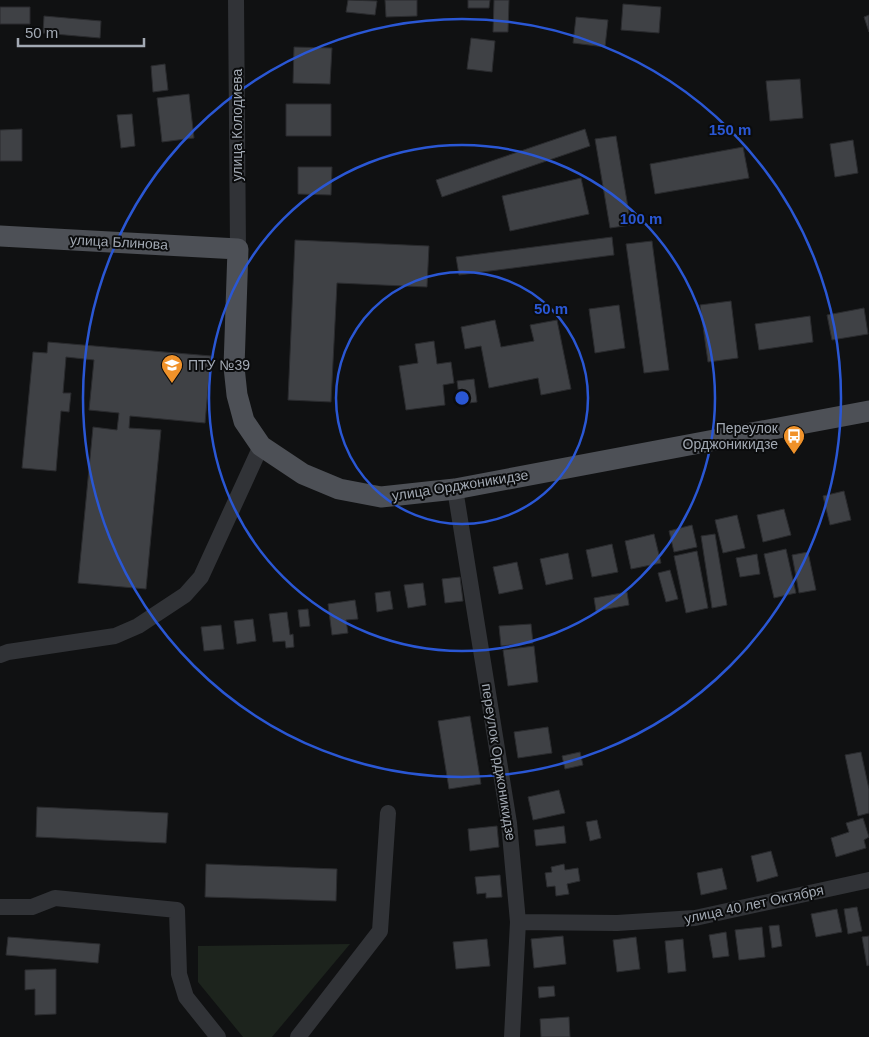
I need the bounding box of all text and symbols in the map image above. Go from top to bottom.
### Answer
scale bar [18,15,144,47]
text: 50 m [25,24,58,41]
street label: улица Колодиева [229,68,245,181]
text: 150 m [709,121,751,138]
text: 100 m [620,210,662,227]
street label: улица Блинова [70,231,169,253]
text: 50 m [534,300,568,317]
school or university icon: ПТУ №39 [160,353,184,384]
place label: ПТУ №39 [188,357,250,373]
centre of rings [453,389,471,407]
place label: Переулок Орджоникидзе [683,420,779,452]
bus stop icon: Переулок Орджоникидзе [782,424,806,455]
street label: улица Орджоникидзе [391,466,529,504]
street label: переулок Орджоникидзе [479,682,519,842]
street label: улица 40 лет Октября [683,881,825,927]

